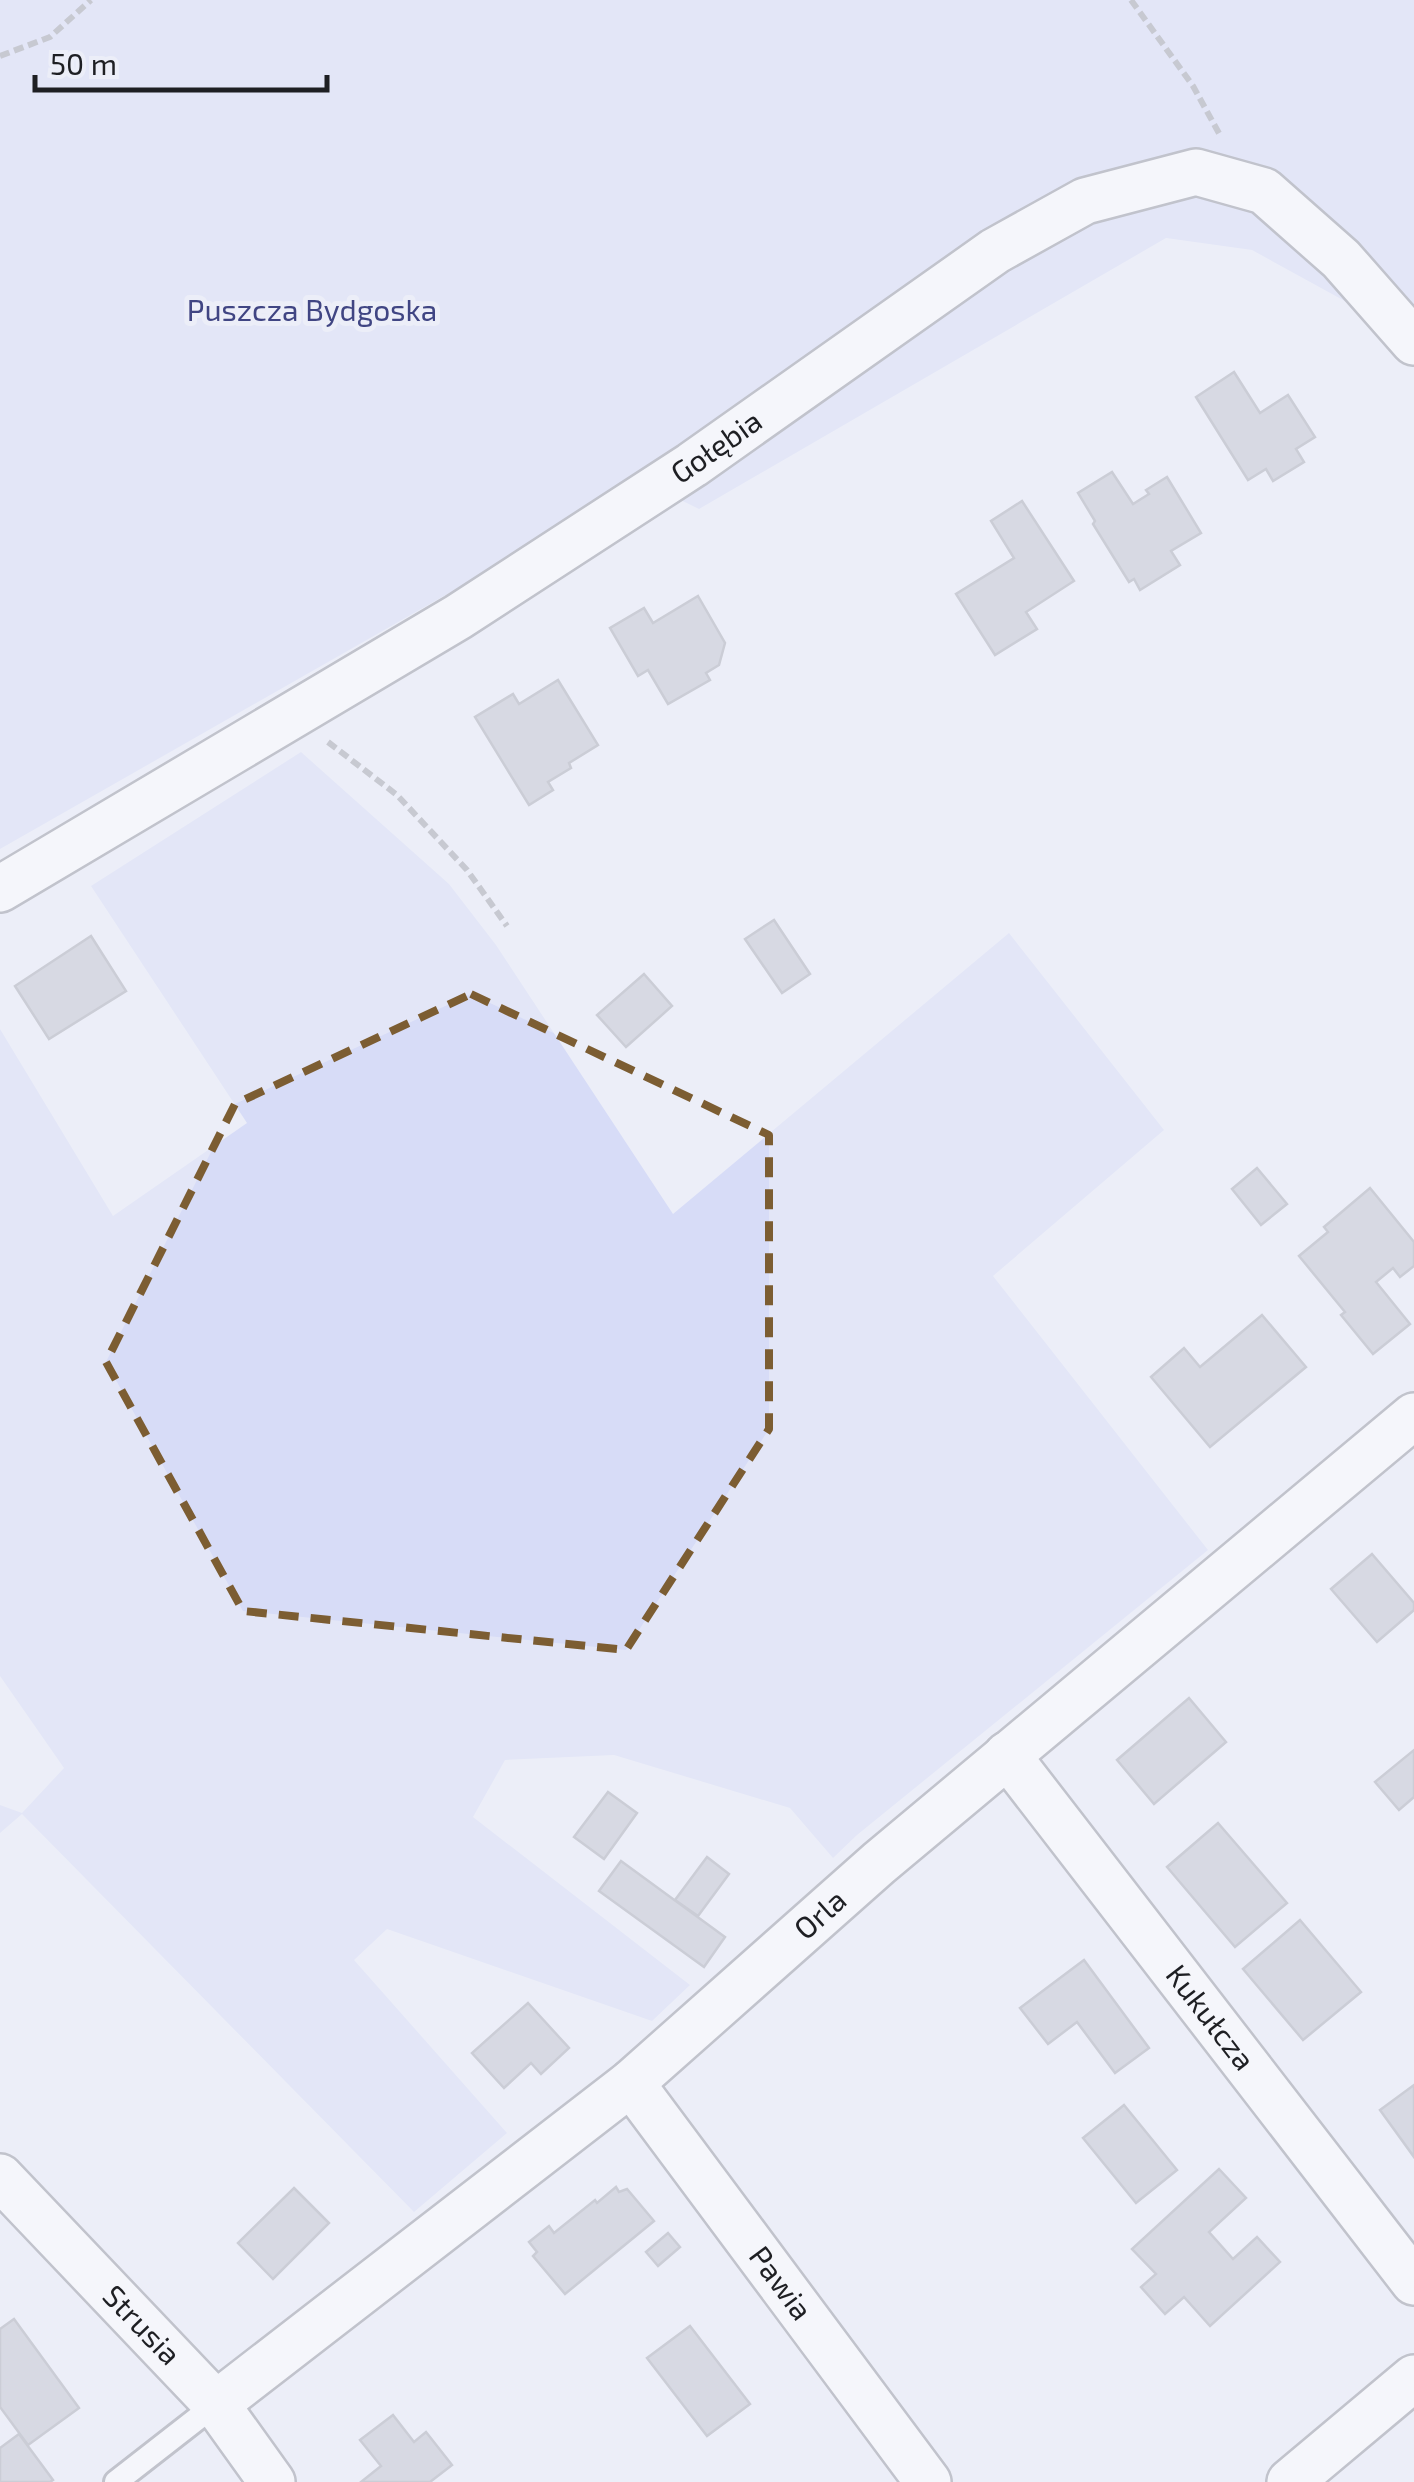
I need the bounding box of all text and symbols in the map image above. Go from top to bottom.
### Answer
scale bar [35,30,328,92]
text: 50 m [50,45,117,81]
park label: Puszcza Bydgoska [187,291,437,327]
street label: Gołębia [663,402,768,490]
street label: Orla [786,1881,853,1946]
street label: Kukułcza [1160,1957,1263,2076]
street label: Pawia [743,2238,821,2326]
street label: Strusia [96,2277,189,2371]

